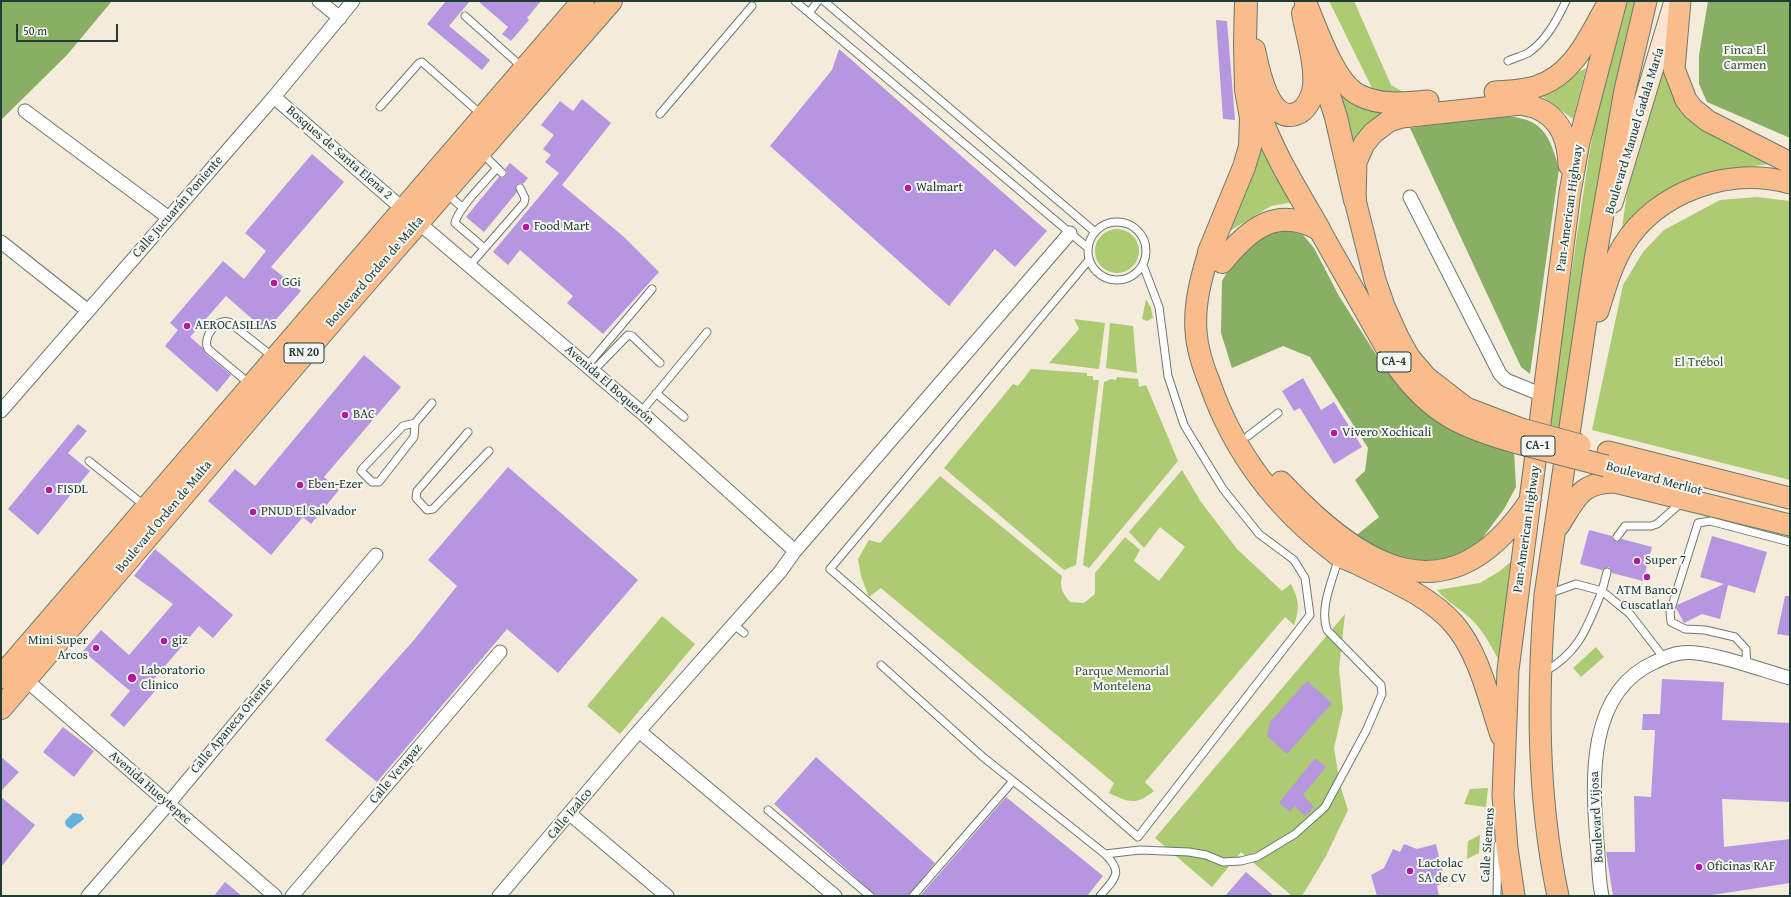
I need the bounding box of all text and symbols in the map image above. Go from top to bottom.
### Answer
scale bar [18,16,120,42]
text: 50 m [23,22,47,39]
park label: Finca El Carmen [1724,43,1766,74]
street label: Boulevard Manuel Gadala María [1602,46,1668,216]
street label: Bosques de Santa Elena 2 [283,103,395,203]
street label: Pan-American Highway [1553,143,1587,273]
street label: Calle Jucuarán Poniente [130,153,226,261]
place label: Walmart [916,180,963,196]
marker: Walmart [903,183,913,193]
street label: Boulevard Orden de Malta [323,213,427,331]
place label: Food Mart [534,219,590,235]
marker: Food Mart [521,222,531,232]
place label: GGi [282,275,301,291]
marker: GGi [269,278,279,288]
place label: AEROCASILLAS [195,318,277,334]
marker: AEROCASILLAS [182,321,192,331]
street label: Avenida El Boquerón [561,342,657,428]
road number: RN 20 [284,343,324,363]
road number: CA-4 [1377,352,1411,372]
park label: El Trébol [1675,355,1723,371]
place label: BAC [353,407,375,423]
marker: BAC [340,410,350,420]
place label: Vivero Xochicali [1342,425,1432,441]
marker: Vivero Xochicali [1329,428,1339,438]
road number: CA-1 [1521,436,1555,456]
street label: Boulevard Orden de Malta [113,458,215,576]
street label: Boulevard Merliot [1604,459,1704,499]
street label: Pan-American Highway [1510,464,1544,594]
place label: Eben-Ezer [308,477,363,493]
marker: Eben-Ezer [295,480,305,490]
place label: FISDL [57,482,88,498]
marker: FISDL [44,485,54,495]
place label: PNUD El Salvador [261,504,356,520]
marker: PNUD El Salvador [248,507,258,517]
place label: Super 7 [1645,553,1686,569]
marker: Super 7 [1632,556,1642,566]
marker: ATM Banco Cuscatlan [1642,572,1652,582]
place label: ATM Banco Cuscatlan [1616,583,1678,614]
place label: Mini Super Arcos [28,633,88,664]
place label: giz [172,633,188,649]
marker: giz [159,636,169,646]
marker: Mini Super Arcos [91,643,101,653]
place label: Laboratorio Clinico [141,663,205,694]
park label: Parque Memorial Montelena [1075,664,1169,695]
marker: Laboratorio Clinico [126,672,138,684]
street label: Calle Apaneca Oriente [188,675,276,777]
street label: Calle Verapaz [366,741,426,807]
street label: Avenida Hueytepec [106,748,194,828]
street label: Boulevard Vijosa [1587,771,1607,863]
street label: Calle Izalco [544,785,596,843]
street label: Calle Siemens [1478,807,1498,883]
place label: Lactolac SA de CV [1418,856,1467,887]
place label: Oficinas RAF [1707,859,1775,875]
marker: Oficinas RAF [1694,862,1704,872]
marker: Lactolac SA de CV [1405,866,1415,876]

